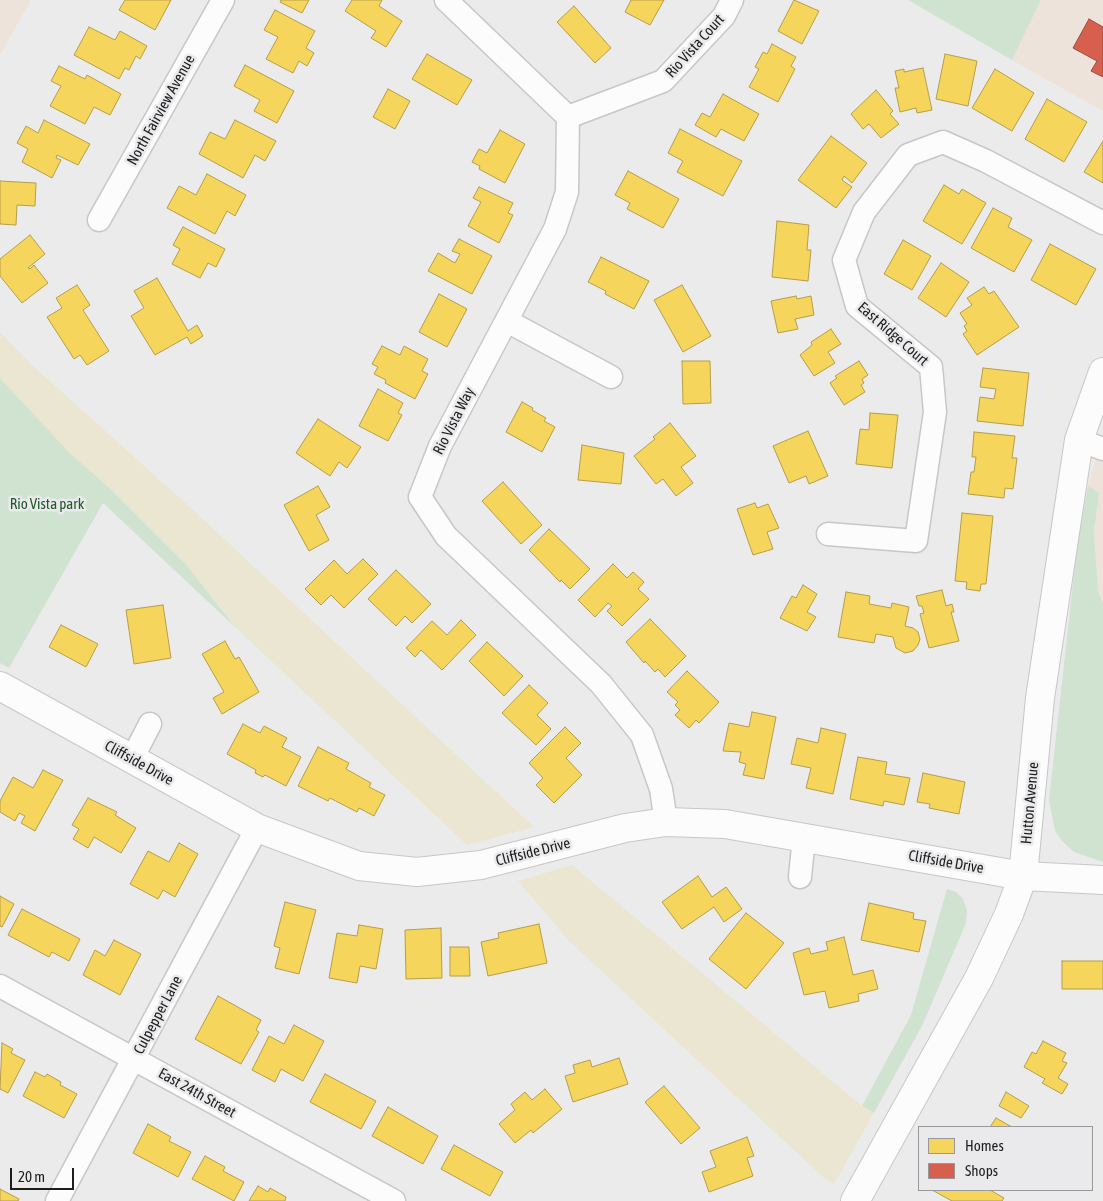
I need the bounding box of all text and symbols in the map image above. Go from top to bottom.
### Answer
street label: Rio Vista Court [662,11,728,81]
street label: North Fairview Avenue [123,52,199,168]
street label: East Ridge Court [854,298,932,370]
street label: Rio Vista Way [429,384,479,458]
park label: Rio Vista park [10,495,84,513]
street label: Cliffside Drive [101,737,177,789]
street label: Hutton Avenue [1017,761,1043,845]
street label: Cliffside Drive [494,834,572,870]
street label: Cliffside Drive [907,847,985,877]
street label: Culpepper Lane [130,973,186,1057]
street label: East 24th Street [155,1064,239,1122]
legend [918,1126,1093,1191]
text: Homes [965,1137,1004,1154]
scale bar [12,1158,76,1190]
text: Shops [965,1162,998,1179]
text: 20 m [18,1168,45,1185]

